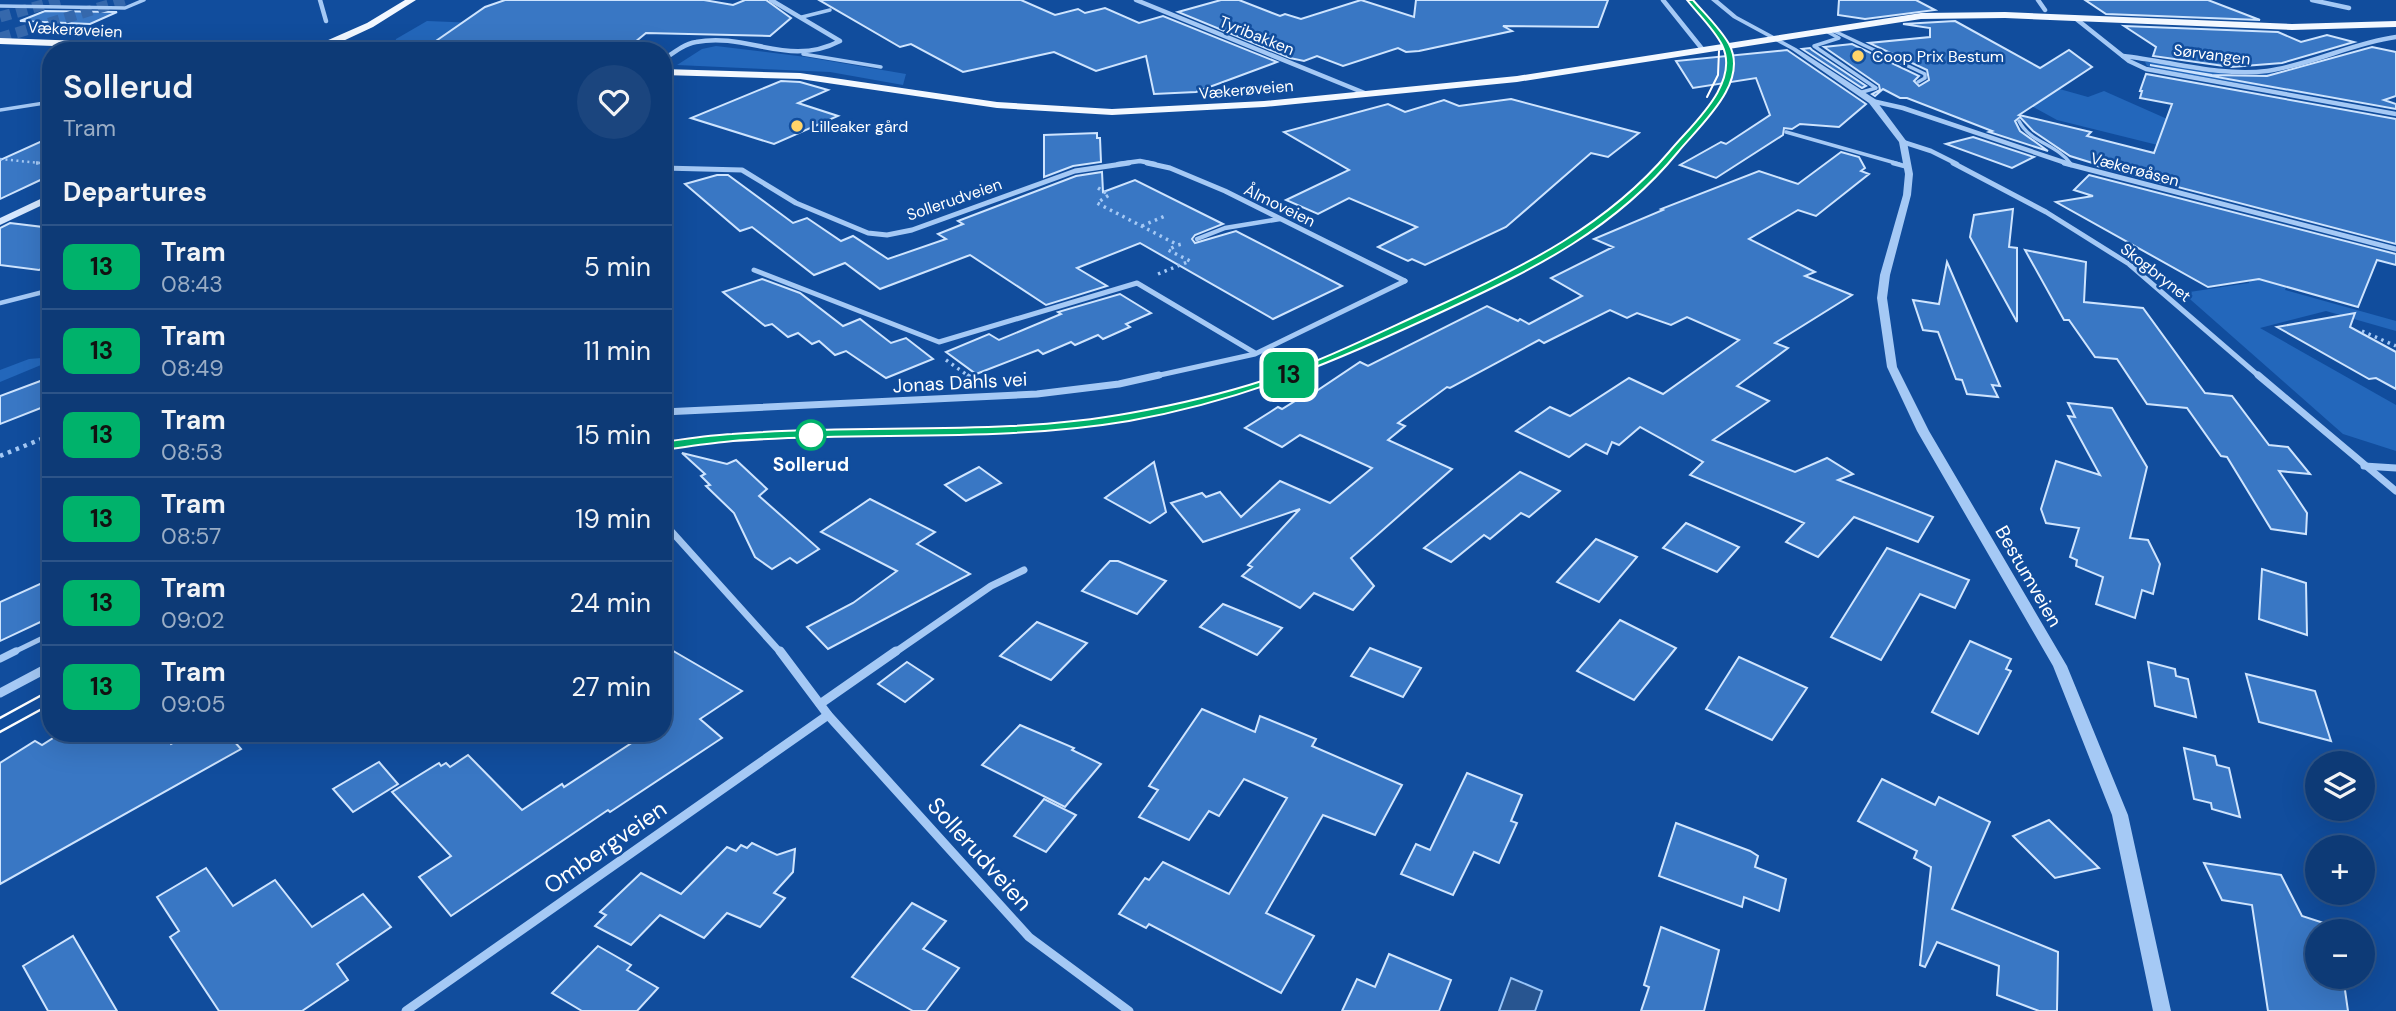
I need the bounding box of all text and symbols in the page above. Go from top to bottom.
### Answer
street label: Tyribakken [1216,11,1298,60]
street label: Vækerøveien [27,17,123,42]
street label: Sørvangen [2172,39,2252,70]
place label: Coop Prix Bestum [1872,46,2004,67]
marker: Coop Prix Bestum [1850,48,1866,64]
text: Sollerud [63,65,193,108]
button: heart [577,65,651,139]
street label: Vækerøveien [1198,75,1294,104]
text: Tram [63,113,116,143]
place label: Lilleaker gård [811,116,908,137]
marker: Lilleaker gård [789,118,805,134]
street label: Vækerøåsen [2088,148,2182,191]
street label: Sollerudveien [904,173,1005,226]
text: Departures [63,175,207,209]
street label: Ålmoveien [1241,179,1319,232]
text: Tram [161,235,226,269]
street label: Skogbrynet [2116,238,2195,307]
text: 5 min [584,250,651,284]
text: 13 [90,251,113,282]
text: 08:43 [161,269,223,299]
text: Tram [161,319,226,353]
text: 11 min [584,334,651,368]
text: 13 [90,335,113,366]
line badge: 13 [1258,352,1320,398]
text: 08:49 [161,353,224,383]
text: 13 [1277,359,1301,390]
street label: Jonas Dahls vei [892,366,1028,399]
text: Tram [161,403,226,437]
text: 15 min [576,418,651,452]
text: 13 [90,419,113,450]
marker: Sollerud [796,420,826,450]
text: 08:53 [161,437,223,467]
place label: Sollerud [773,452,849,477]
text: Tram [161,487,226,521]
text: 19 min [575,502,651,536]
text: 13 [90,503,113,534]
text: 08:57 [161,521,221,551]
street label: Bestumveien [1989,521,2068,631]
text: Tram [161,571,226,605]
text: 24 min [569,586,651,620]
text: 13 [90,587,113,618]
text: 09:02 [161,605,225,635]
text: Tram [161,655,226,689]
text: 27 min [571,670,651,704]
text: 13 [90,671,113,702]
text: 09:05 [161,689,226,719]
map controls [2305,751,2375,989]
button: layers [2305,751,2375,821]
street label: Sollerudveien [921,791,1039,917]
street label: Ombergveien [538,794,672,900]
button: + [2305,835,2375,905]
button: − [2305,919,2375,989]

